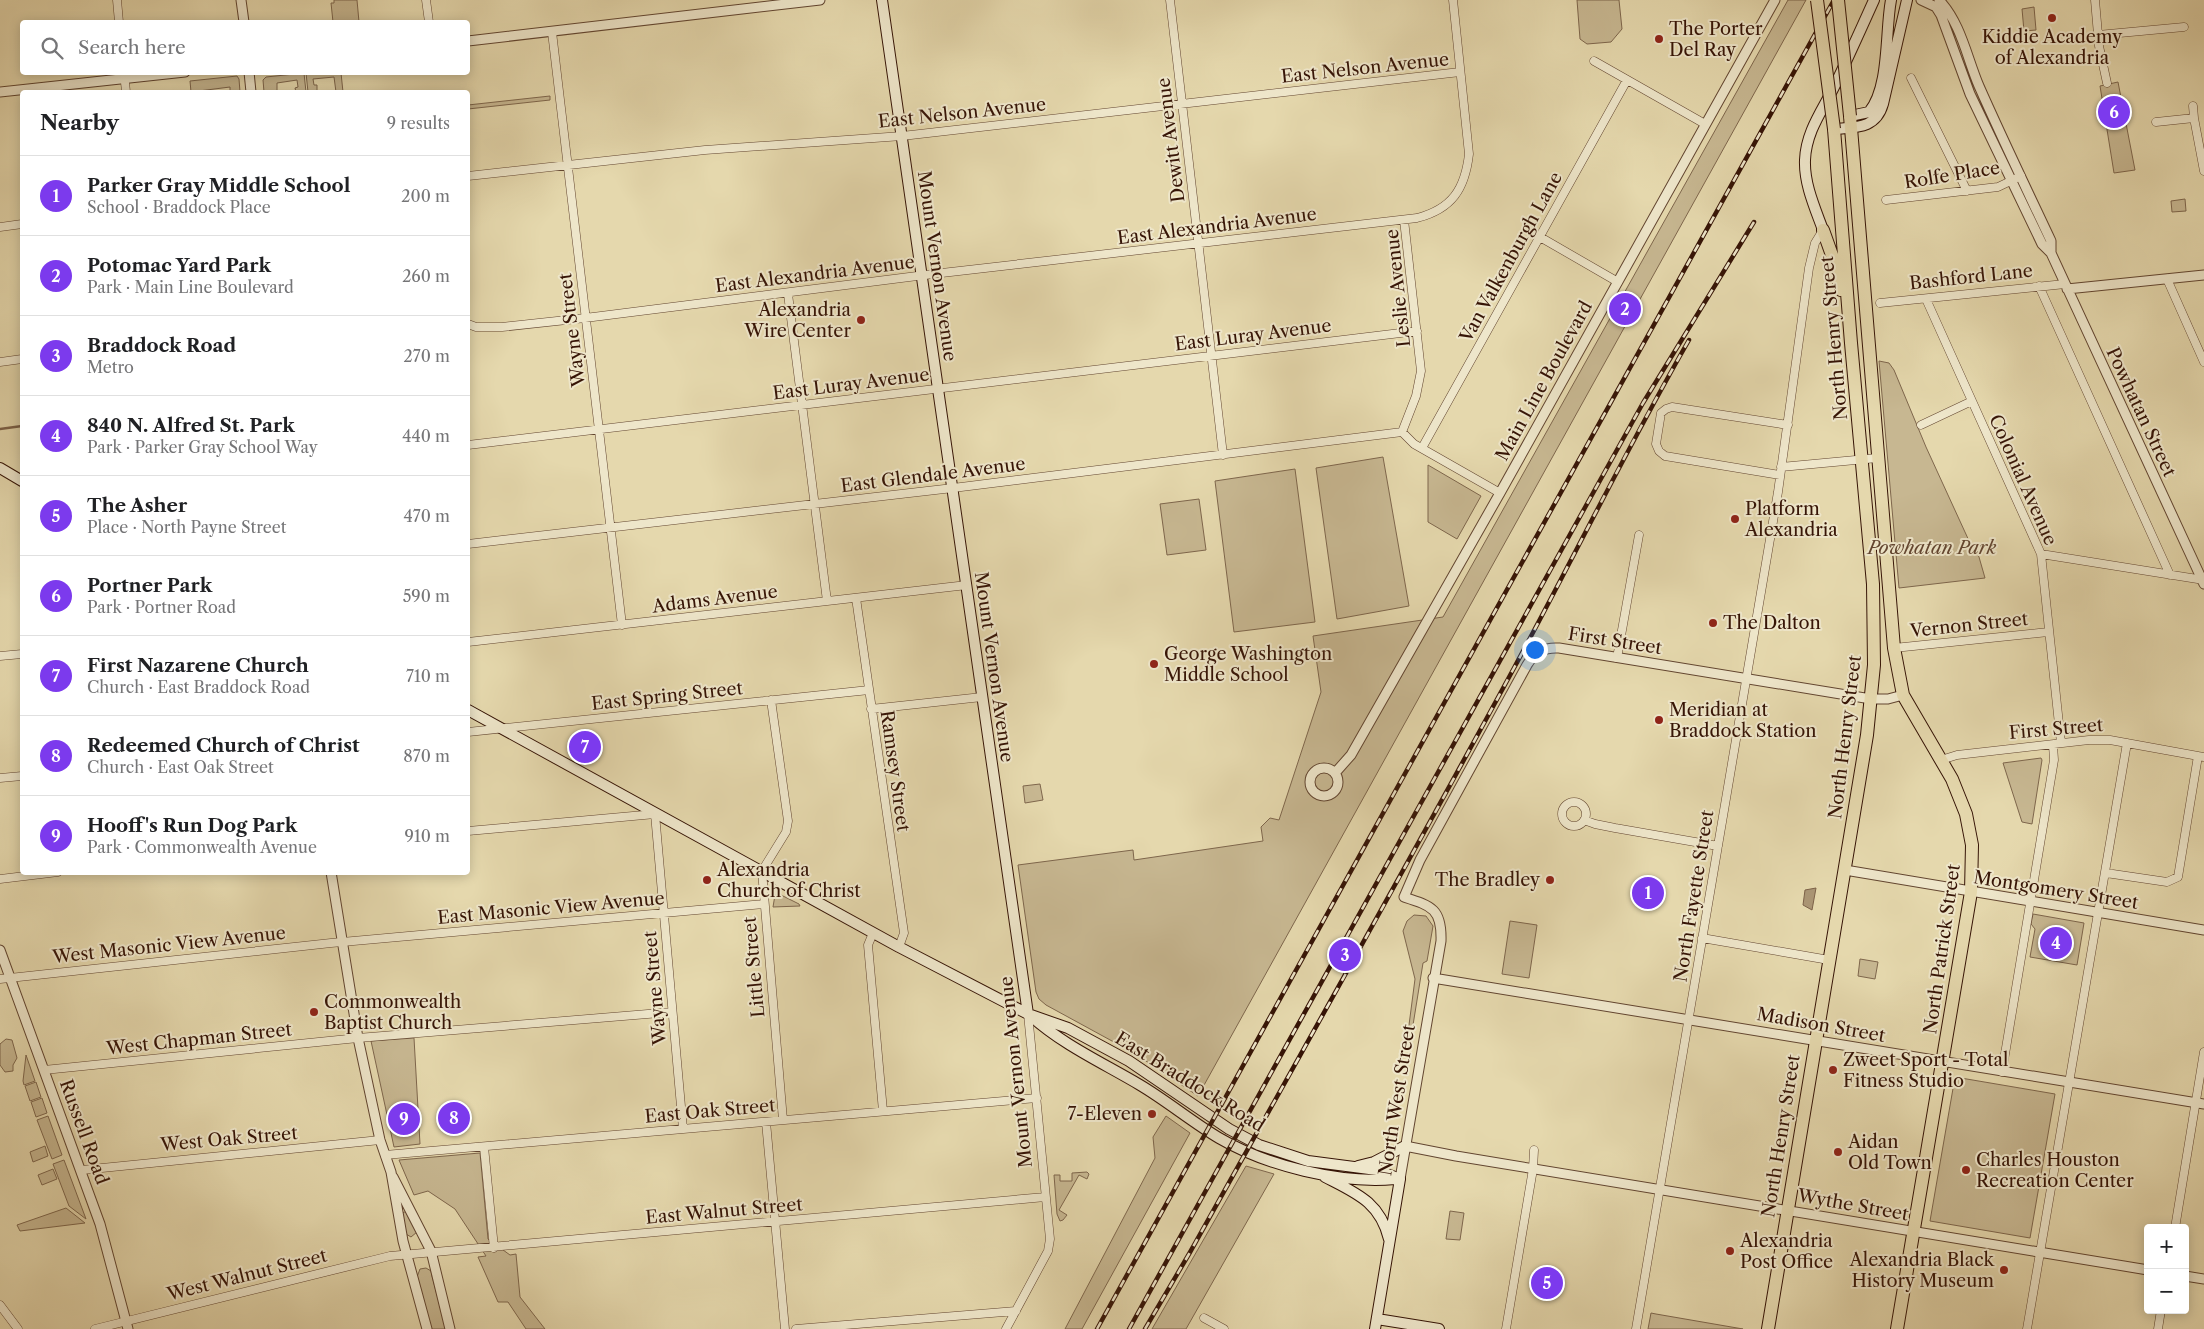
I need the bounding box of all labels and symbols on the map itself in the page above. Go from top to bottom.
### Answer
marker: Kiddie Academy of Alexandria [2046,12,2058,24]
place label: The Porter Del Ray [1669,18,1763,61]
place label: Kiddie Academy of Alexandria [1982,26,2123,69]
marker: The Porter Del Ray [1653,33,1665,45]
street label: East Nelson Avenue [1280,48,1450,88]
street label: Dewitt Avenue [1152,76,1190,204]
street label: East Nelson Avenue [877,93,1047,133]
pin: 6 [2098,93,2130,131]
street label: Rolfe Place [1902,157,2002,193]
street label: Van Valkenburgh Lane [1455,168,1567,347]
street label: Mount Vernon Avenue [913,169,961,363]
street label: East Alexandria Avenue [1116,203,1318,249]
street label: Leslie Avenue [1381,228,1415,348]
street label: East Alexandria Avenue [714,251,916,297]
street label: North Henry Street [1816,254,1852,421]
street label: Bashford Lane [1908,260,2034,294]
street label: Wayne Street [554,271,590,389]
pin: 2 [1609,290,1641,328]
street label: Main Line Boulevard [1491,297,1597,465]
place label: Alexandria Wire Center [743,299,852,342]
marker: Alexandria Wire Center [855,314,867,326]
street label: East Luray Avenue [1173,314,1333,356]
street label: Powhatan Street [2101,344,2181,481]
street label: East Luray Avenue [771,363,931,405]
street label: Colonial Avenue [1984,411,2062,549]
street label: East Glendale Avenue [839,453,1027,497]
place label: Platform Alexandria [1744,498,1838,541]
marker: Platform Alexandria [1729,513,1741,525]
park label: Powhatan Park [1866,537,1997,559]
street label: Mount Vernon Avenue [970,570,1018,764]
street label: Adams Avenue [650,580,779,618]
street label: Vernon Street [1908,608,2030,642]
place label: The Dalton [1723,612,1821,634]
marker: The Dalton [1707,617,1719,629]
street label: First Street [1567,623,1664,659]
your location [1522,637,1548,663]
place label: George Washington Middle School [1164,643,1332,686]
street label: North Henry Street [1824,653,1866,820]
marker: George Washington Middle School [1148,658,1160,670]
street label: East Spring Street [590,677,744,715]
place label: Meridian at Braddock Station [1669,699,1817,742]
street label: Ramsey Street [876,709,914,834]
marker: Meridian at Braddock Station [1653,714,1665,726]
street label: First Street [2008,714,2105,744]
pin: 7 [569,728,601,766]
street label: North Fayette Street [1670,808,1719,984]
place label: Alexandria Church of Christ [716,859,861,902]
street label: North Patrick Street [1919,862,1965,1035]
street label: Montgomery Street [1972,866,2141,914]
place label: The Bradley [1435,869,1541,891]
marker: Alexandria Church of Christ [701,874,713,886]
marker: The Bradley [1544,874,1556,886]
pin: 1 [1632,874,1664,912]
street label: East Masonic View Avenue [436,887,666,929]
street label: Little Street [739,915,769,1018]
street label: West Masonic View Avenue [50,922,287,968]
pin: 4 [2040,924,2072,962]
street label: Wayne Street [639,929,671,1047]
pin: 3 [1329,936,1361,974]
street label: Mount Vernon Avenue [995,975,1037,1169]
place label: Commonwealth Baptist Church [324,991,461,1034]
street label: Madison Street [1755,1003,1888,1047]
marker: Commonwealth Baptist Church [308,1006,320,1018]
street label: West Chapman Street [104,1018,293,1060]
street label: North West Street [1374,1022,1420,1177]
street label: East Braddock Road [1111,1027,1269,1137]
place label: Zweet Sport - Total Fitness Studio [1843,1049,2008,1092]
street label: North Henry Street [1757,1052,1805,1219]
marker: Zweet Sport - Total Fitness Studio [1827,1064,1839,1076]
street label: Russell Road [55,1077,113,1187]
street label: East Oak Street [644,1094,777,1128]
pin: 8 [438,1099,470,1137]
pin: 9 [388,1100,420,1138]
place label: 7-Eleven [1067,1103,1142,1125]
marker: 7-Eleven [1146,1108,1158,1120]
street label: West Oak Street [159,1122,299,1156]
place label: Aidan Old Town [1847,1131,1932,1174]
marker: Aidan Old Town [1832,1146,1844,1158]
place label: Charles Houston Recreation Center [1976,1149,2134,1192]
marker: Charles Houston Recreation Center [1960,1164,1972,1176]
street label: Wythe Street [1795,1184,1911,1226]
street label: East Walnut Street [645,1193,804,1229]
place label: Alexandria Post Office [1739,1230,1833,1273]
street label: West Walnut Street [164,1244,330,1306]
marker: Alexandria Post Office [1724,1245,1736,1257]
place label: Alexandria Black History Museum [1848,1249,1996,1292]
pin: 5 [1531,1264,1563,1302]
marker: Alexandria Black History Museum [1998,1264,2010,1276]

